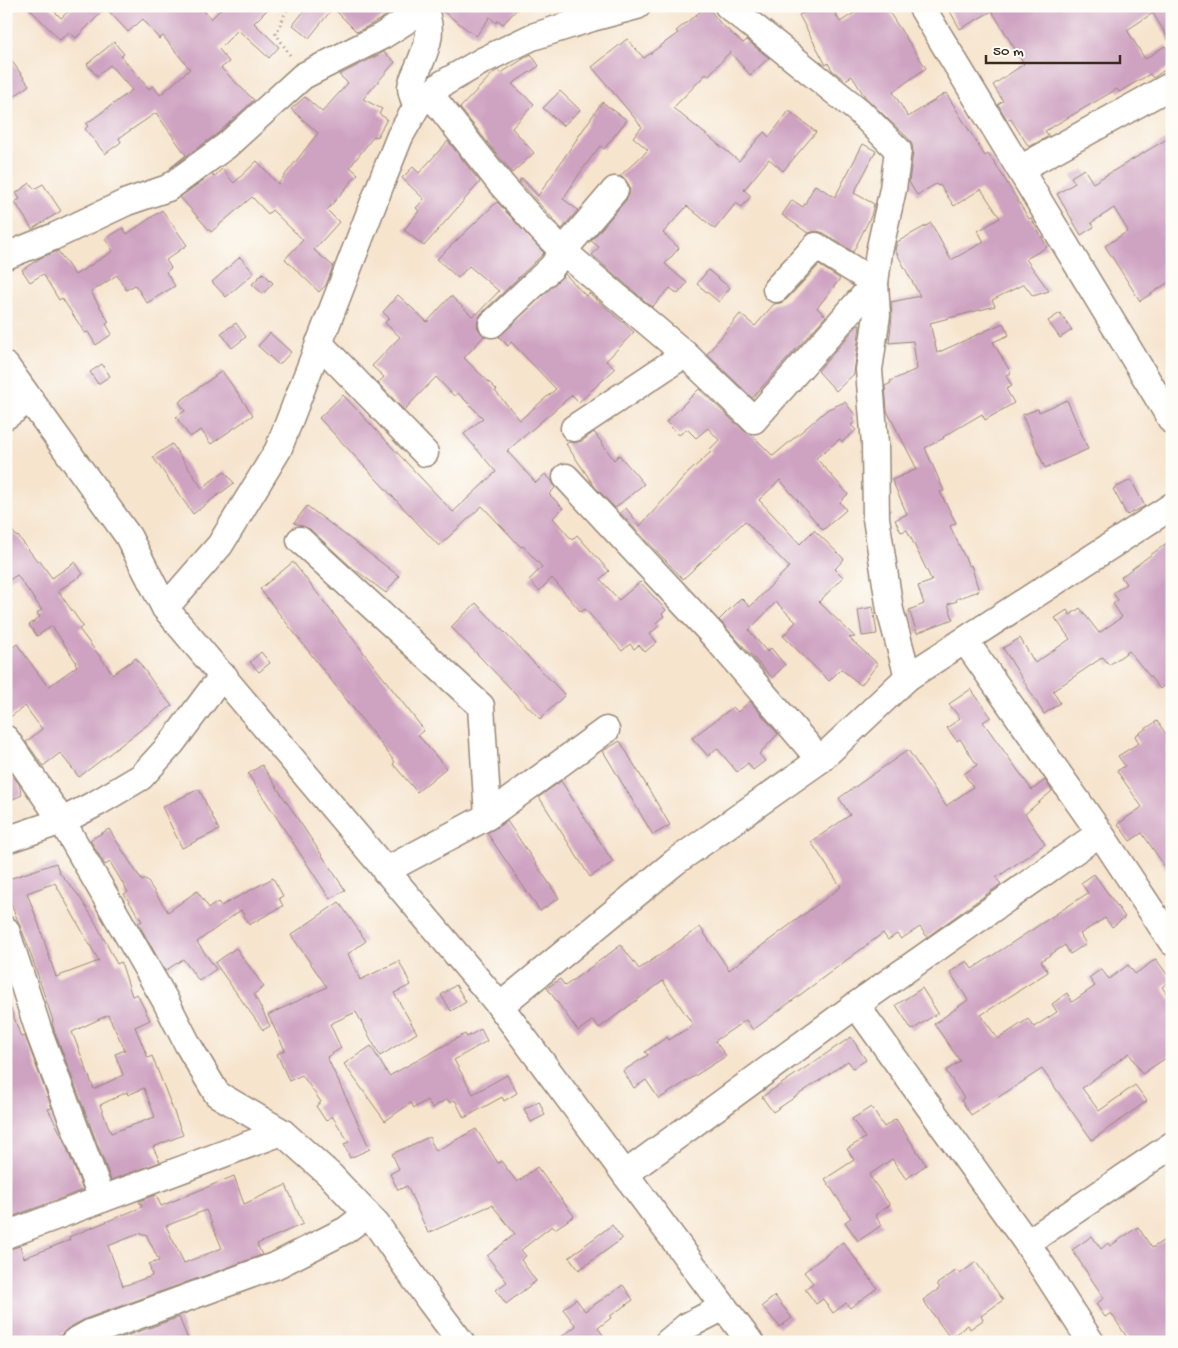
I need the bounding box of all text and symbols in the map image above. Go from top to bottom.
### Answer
scale bar [986,32,1119,64]
text: 50 m [993,43,1024,61]

